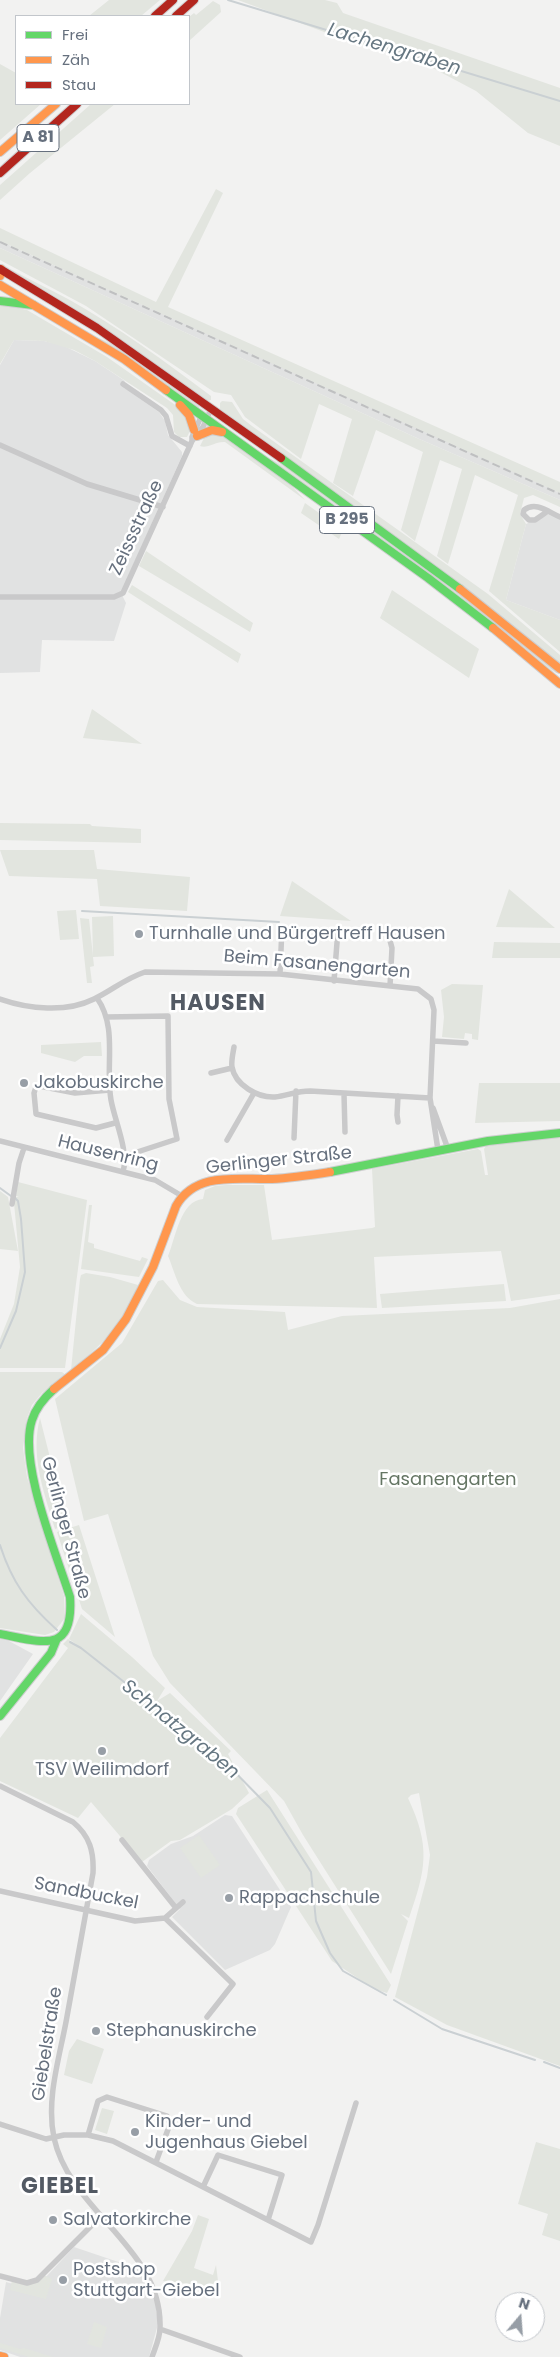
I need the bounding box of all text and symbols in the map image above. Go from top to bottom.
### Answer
legend [15,15,190,105]
water label: Lachengraben [325,19,463,81]
text: Frei [62,24,88,45]
text: Zäh [62,49,90,70]
text: Stau [62,74,96,95]
road number: A 81 [17,125,59,152]
street label: Zeissstraße [106,477,168,579]
road number: B 295 [320,506,374,534]
place label: Turnhalle und Bürgertreff Hausen [149,923,446,945]
marker: Turnhalle und Bürgertreff Hausen [133,928,145,940]
street label: Beim Fasanengarten [223,946,411,984]
district label: HAUSEN [169,991,267,1017]
place label: Jakobuskirche [34,1072,164,1094]
marker: Jakobuskirche [18,1077,30,1089]
street label: Hausenring [55,1131,161,1177]
street label: Gerlinger Straße [205,1143,353,1179]
street label: Gerlinger Straße [36,1454,94,1602]
park label: Fasanengarten [379,1469,517,1491]
water label: Schnatzgraben [117,1676,243,1784]
marker: TSV Weilimdorf [96,1745,108,1757]
place label: TSV Weilimdorf [35,1759,169,1781]
street label: Sandbuckel [32,1873,140,1915]
place label: Rappachschule [239,1887,380,1909]
marker: Rappachschule [223,1892,235,1904]
street label: Giebelstraße [28,1985,68,2103]
place label: Stephanuskirche [106,2020,257,2042]
marker: Stephanuskirche [90,2025,102,2037]
place label: Kinder- und Jugenhaus Giebel [145,2111,308,2154]
marker: Kinder- und Jugenhaus Giebel [129,2126,141,2138]
district label: GIEBEL [20,2174,100,2200]
place label: Salvatorkirche [63,2209,191,2231]
marker: Salvatorkirche [47,2214,59,2226]
place label: Postshop Stuttgart-Giebel [73,2259,220,2302]
marker: Postshop Stuttgart-Giebel [57,2274,69,2286]
north arrow [495,2292,545,2342]
text: N [516,2293,532,2315]

